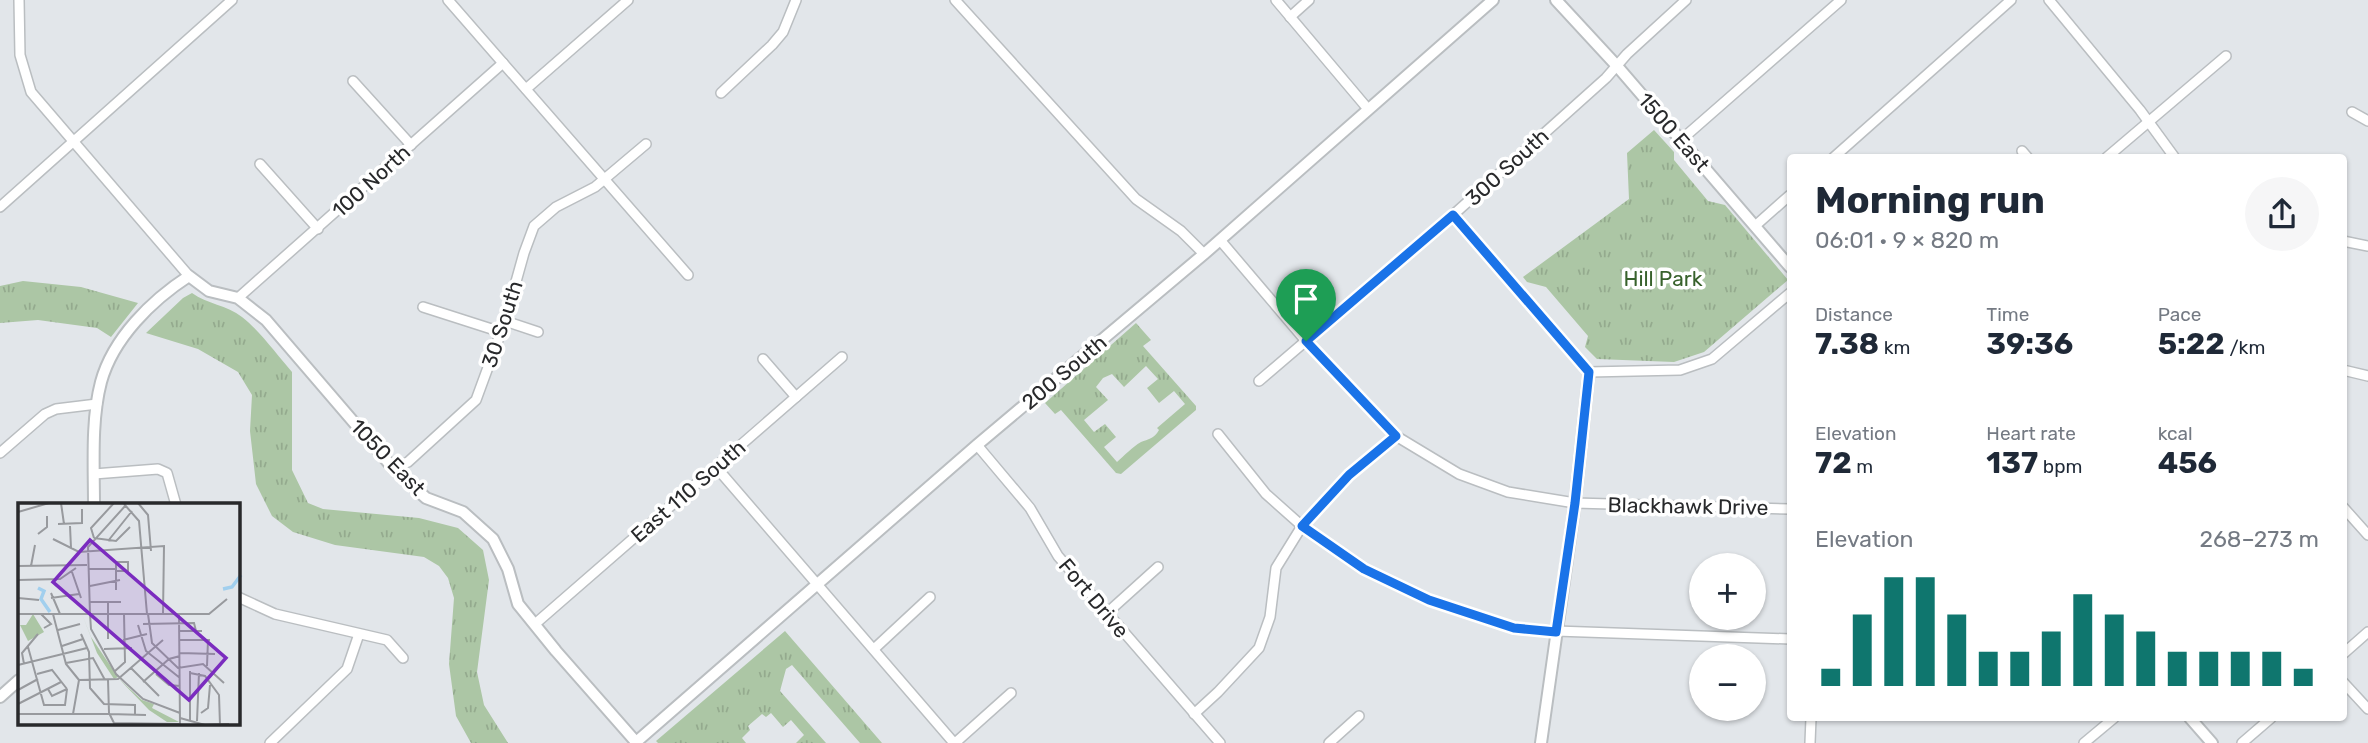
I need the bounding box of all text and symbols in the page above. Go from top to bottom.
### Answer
street label: 1500 East [1633,87,1715,177]
street label: 300 South [1460,123,1554,211]
street label: 100 North [327,139,415,223]
text: Morning run [1815,177,2045,223]
button: share [2245,177,2319,251]
text: 06:01 · 9 × 820 m [1815,226,1999,254]
park label: Hill Park [1623,266,1703,291]
pin [1276,269,1336,341]
street label: 30 South [476,277,528,371]
icon: arrive [1287,280,1325,318]
text: Distance [1815,303,1893,326]
text: Time [1986,303,2029,326]
text: Pace [2158,303,2201,326]
text: 7.38 [1815,326,1879,362]
text: 39:36 [1986,326,2073,362]
text: 5:22 [2158,326,2225,362]
street label: 200 South [1017,329,1111,415]
text: km [1879,336,1910,359]
text: /km [2225,336,2265,359]
street label: 1050 East [345,414,431,500]
text: Elevation [1815,422,1896,445]
text: Heart rate [1986,422,2076,445]
text: kcal [2158,422,2193,445]
street label: East 110 South [626,434,750,548]
text: 72 [1815,445,1852,481]
text: 137 [1986,445,2038,481]
text: 456 [2158,445,2217,481]
text: m [1852,455,1873,478]
text: bpm [2038,455,2082,478]
street label: Blackhawk Drive [1607,492,1769,520]
inset map [18,503,240,726]
text: Elevation [1815,525,1914,553]
text: 268–273 m [2200,525,2319,553]
street label: Fort Drive [1054,553,1134,643]
map controls [1689,553,1766,721]
button: + [1689,553,1766,630]
button: − [1689,644,1766,721]

